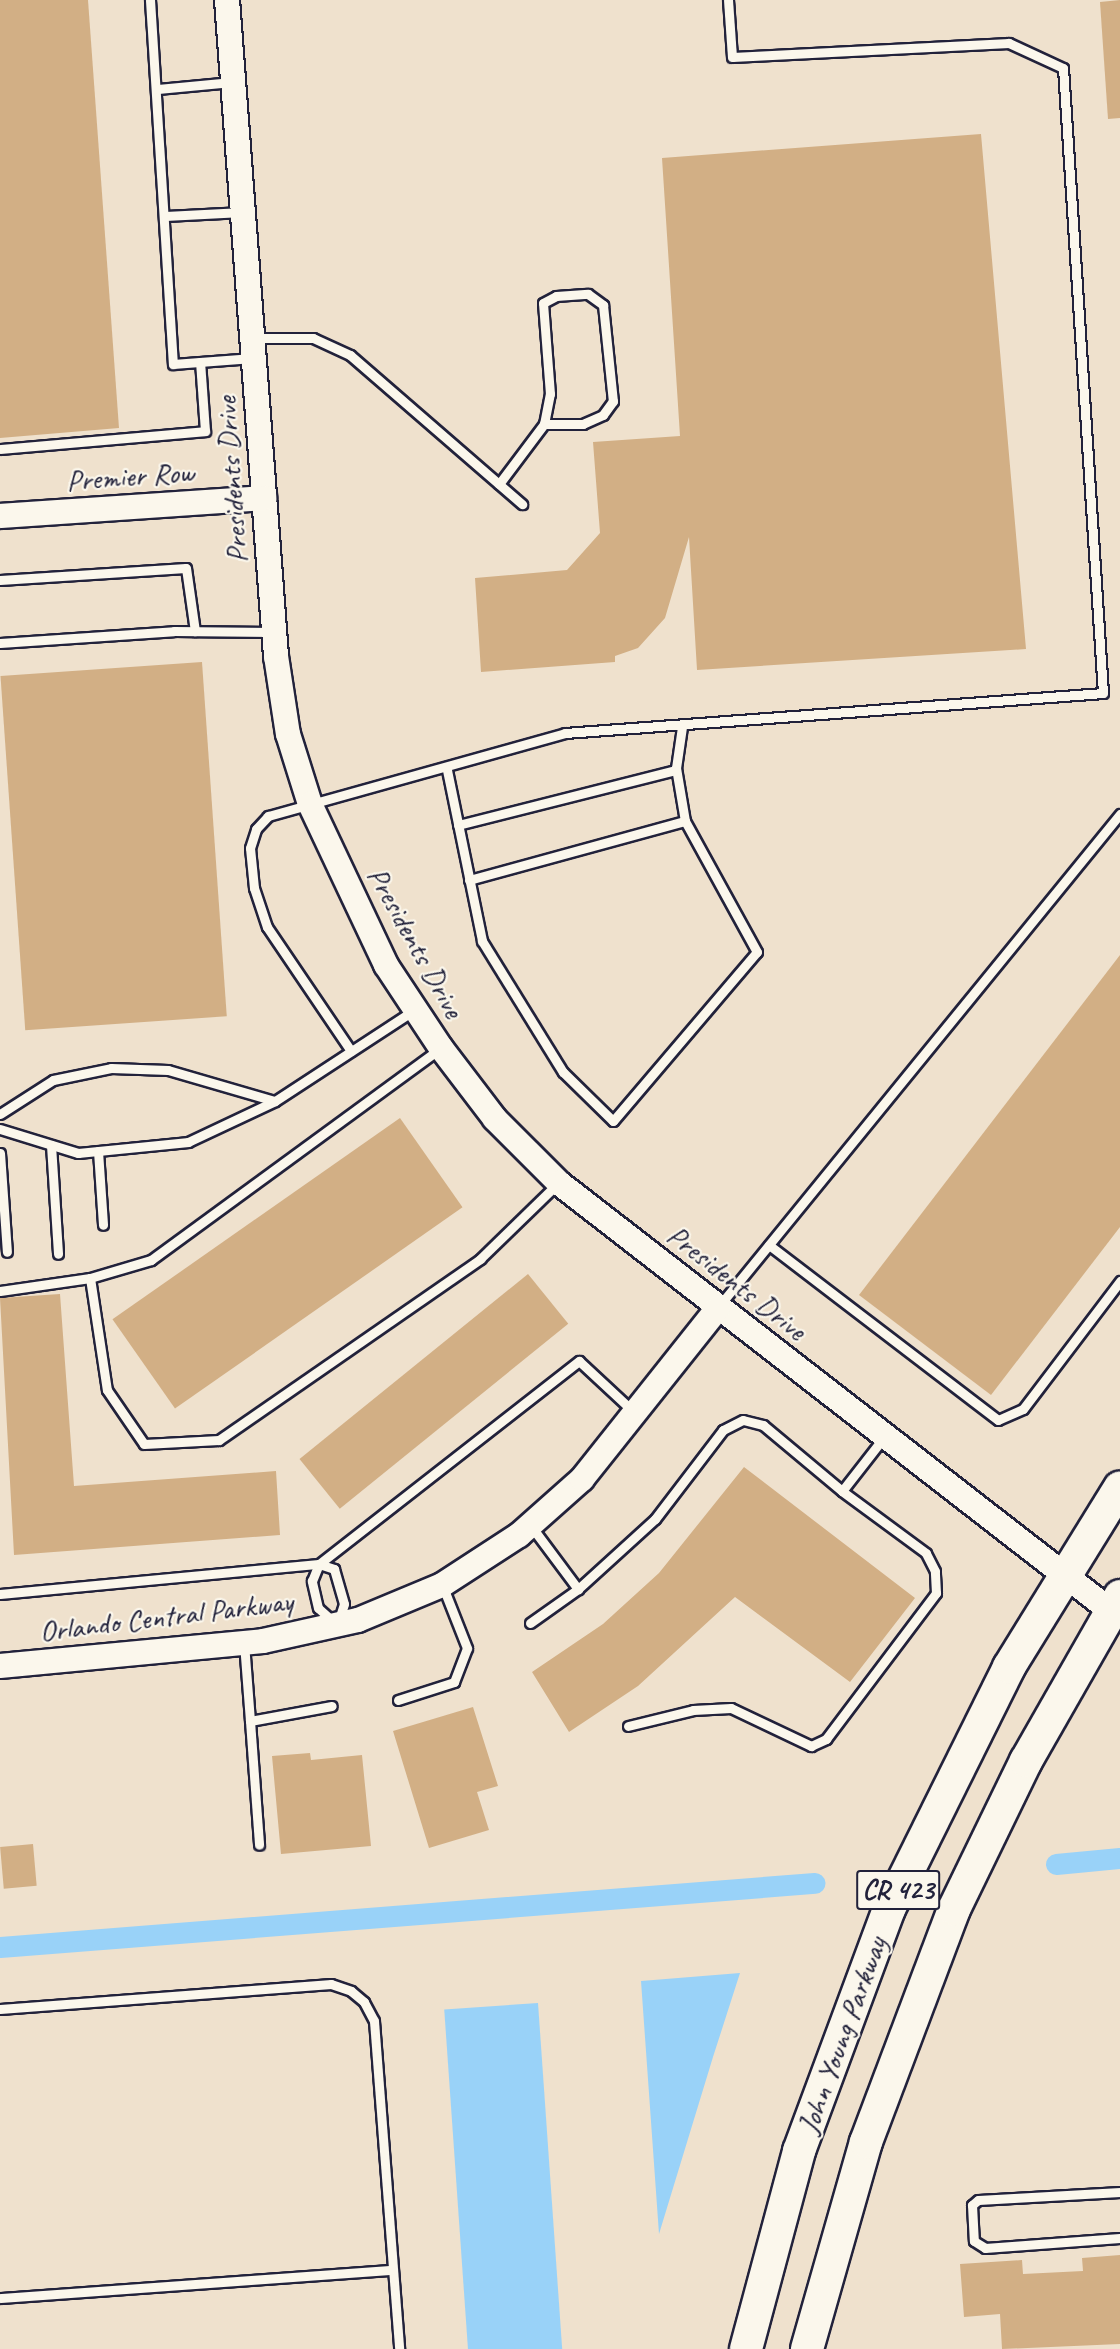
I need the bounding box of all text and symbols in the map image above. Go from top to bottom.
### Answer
street label: Presidents Drive [207,396,255,564]
street label: Premier Row [65,454,195,498]
street label: Presidents Drive [360,860,472,1024]
street label: Presidents Drive [660,1217,814,1347]
street label: Orlando Central Parkway [37,1583,295,1649]
road number: CR 423 [856,1865,940,1915]
street label: John Young Parkway [790,1932,894,2138]

